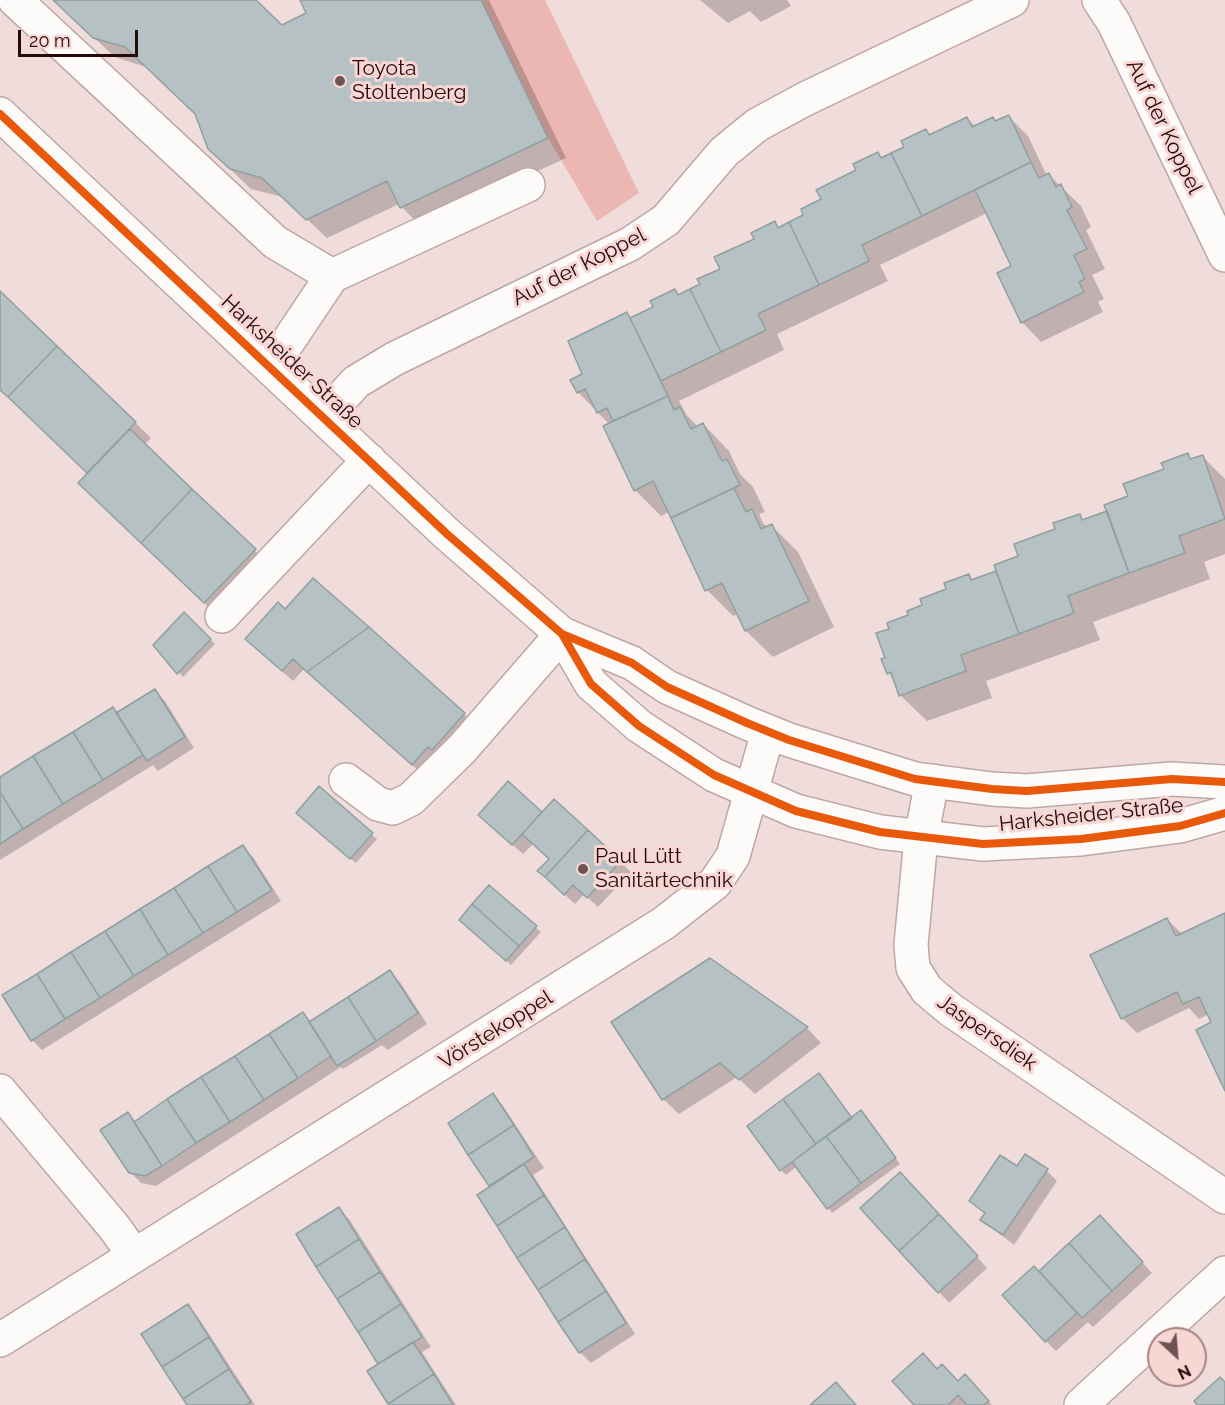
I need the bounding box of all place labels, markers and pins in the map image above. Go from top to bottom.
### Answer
place label: Toyota Stoltenberg [352,56,466,106]
marker: Toyota Stoltenberg [333,74,347,88]
place label: Paul Lütt Sanitärtechnik [595,844,733,894]
marker: Paul Lütt Sanitärtechnik [576,862,590,876]

